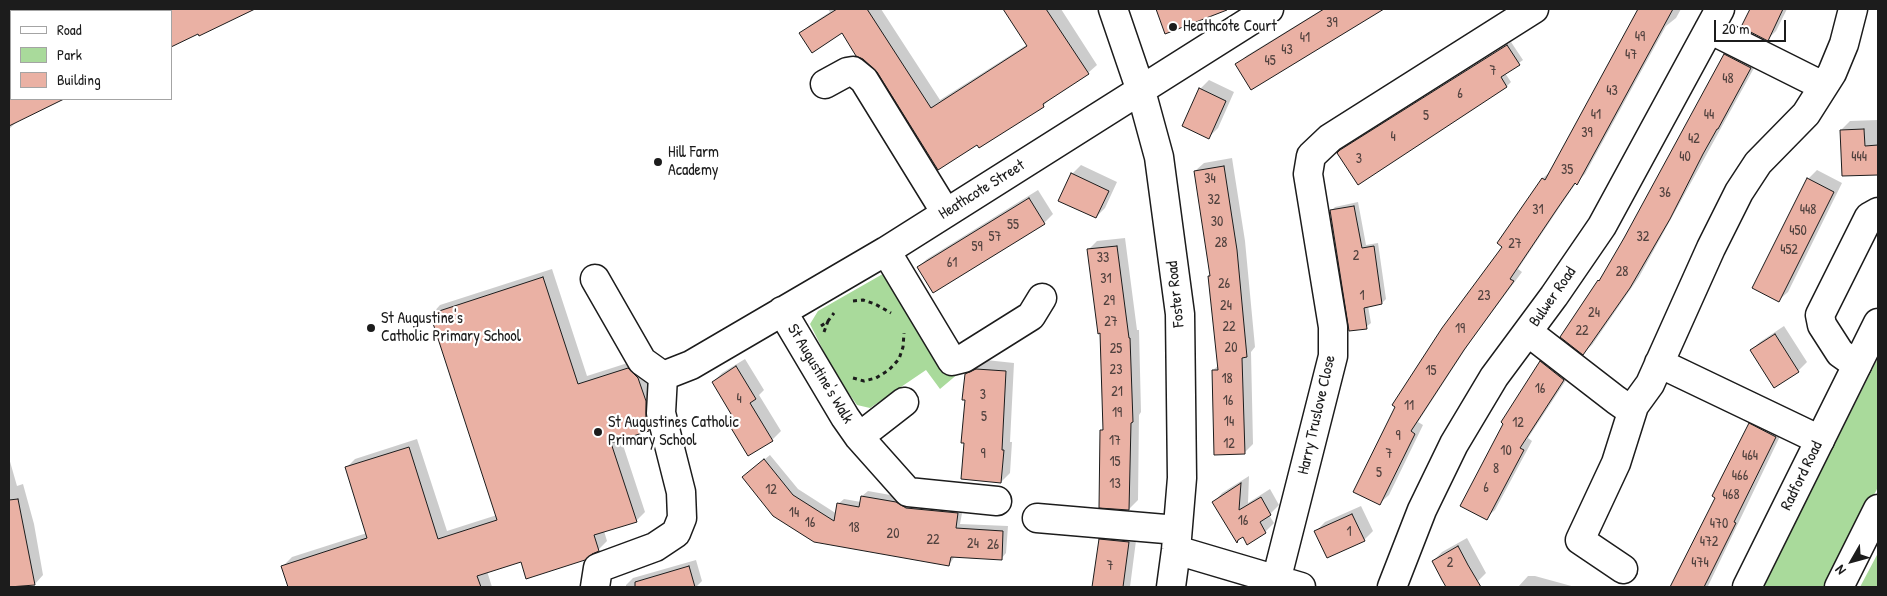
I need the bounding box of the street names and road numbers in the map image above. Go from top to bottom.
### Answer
street label: Heathcote Street [935,156,1029,224]
street label: Foster Road [1163,260,1189,328]
street label: Bulwer Road [1525,263,1581,331]
street label: St Augustine's Walk [783,321,857,427]
street label: Harry Truslove Close [1294,353,1340,477]
street label: Radford Road [1777,438,1827,514]

